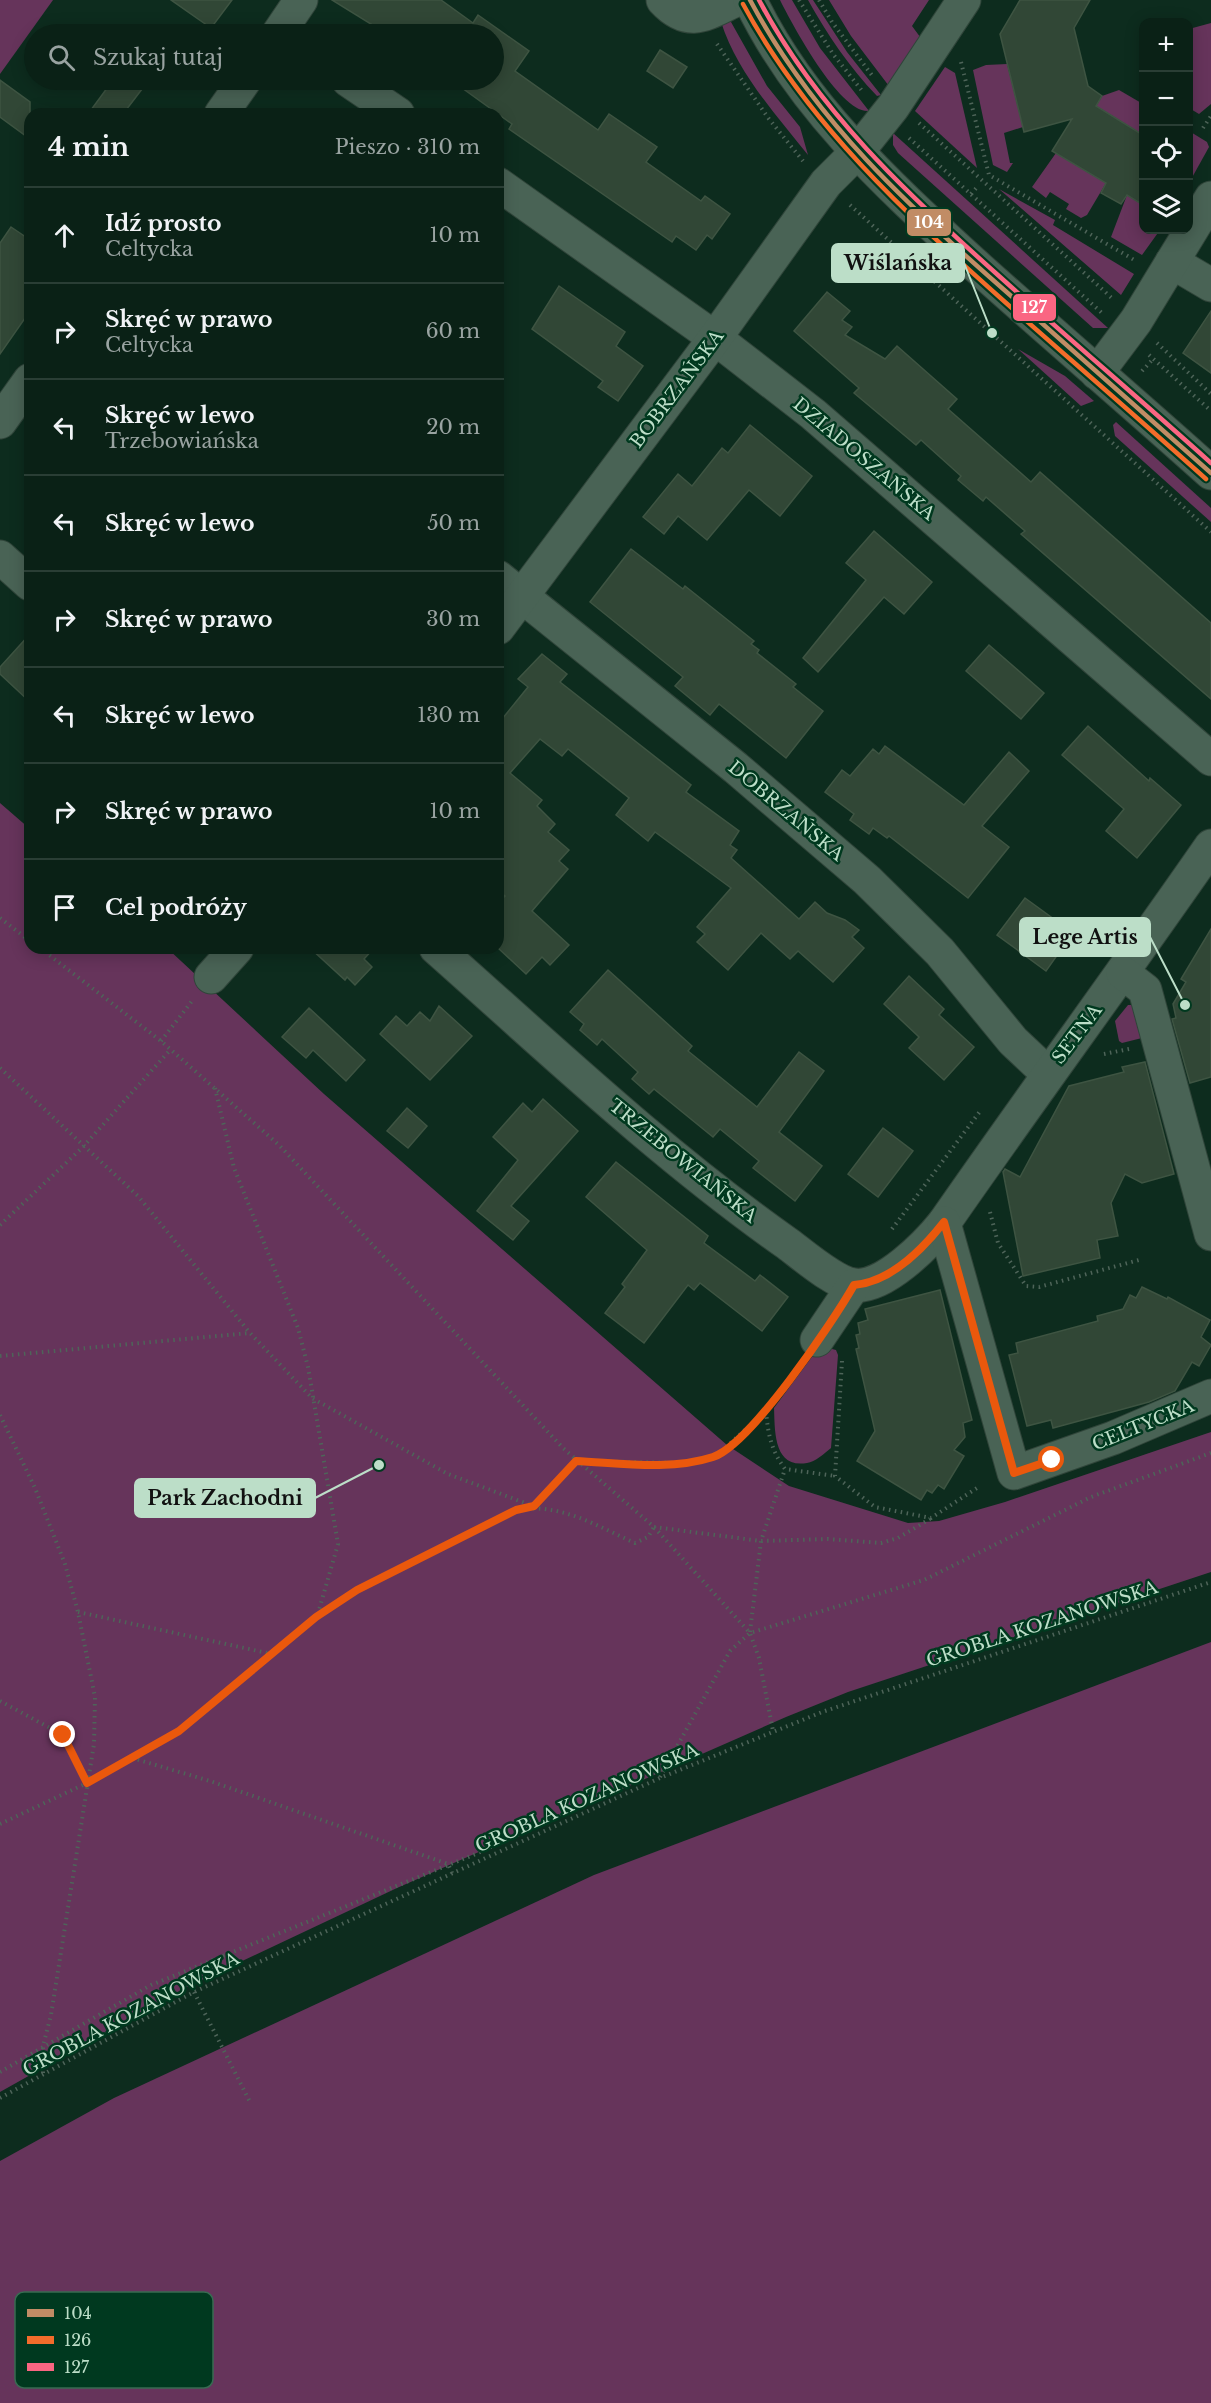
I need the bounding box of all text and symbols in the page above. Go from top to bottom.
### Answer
map controls [1139,18,1193,234]
button: + [1139,18,1193,72]
search box [24,24,504,90]
icon: search [45,41,78,74]
text: Szukaj tutaj [93,44,223,71]
button: − [1139,72,1193,126]
button: locate [1139,126,1193,180]
text: 4 min [48,131,129,163]
text: Pieszo · 310 m [335,135,480,159]
button: layers [1139,180,1193,234]
line badge: 104 [906,208,952,237]
text: Idź prosto [105,210,221,237]
text: 104 [914,212,944,232]
icon: ahead [48,219,81,252]
text: 10 m [430,223,480,247]
text: Celtycka [105,237,193,261]
callout: Wiślańska [832,244,964,282]
text: Wiślańska [843,251,953,275]
line badge: 127 [1012,293,1057,322]
text: 127 [1021,297,1048,317]
text: Skręć w prawo [105,306,272,333]
icon: right [48,315,81,348]
text: 60 m [426,319,480,343]
street label: BOBRZAŃSKA [625,324,729,452]
text: Celtycka [105,333,193,357]
street label: DZIADOSZAŃSKA [788,392,941,526]
text: Skręć w lewo [105,402,254,429]
icon: left [48,411,81,444]
text: 20 m [426,415,480,439]
text: Trzebowiańska [105,429,259,453]
icon: left [48,507,81,540]
text: Skręć w lewo [105,510,254,537]
text: 50 m [427,511,480,535]
icon: right [48,603,81,636]
text: Skręć w prawo [105,606,272,633]
text: 30 m [426,607,480,631]
icon: left [48,699,81,732]
text: Skręć w lewo [105,702,254,729]
text: 130 m [417,703,480,727]
street label: DOBRZAŃSKA [724,756,850,866]
icon: right [48,795,81,828]
text: Skręć w prawo [105,798,272,825]
text: 10 m [430,799,480,823]
icon: arrive [48,891,81,924]
text: Cel podróży [105,894,247,921]
callout: Lege Artis [1020,918,1150,956]
text: Lege Artis [1032,925,1138,949]
street label: SETNA [1047,999,1107,1068]
street label: TRZEBOWIAŃSKA [605,1094,763,1228]
street label: CELTYCKA [1089,1394,1198,1455]
route start [1038,1446,1064,1472]
callout: Park Zachodni [135,1479,315,1517]
text: Park Zachodni [147,1486,303,1510]
street label: GROBLA KOZANOWSKA [923,1576,1162,1672]
route end [49,1721,75,1747]
street label: GROBLA KOZANOWSKA [472,1738,703,1857]
street label: GROBLA KOZANOWSKA [19,1947,244,2081]
legend [15,2292,213,2388]
text: 104 [64,2303,92,2323]
text: 126 [64,2330,91,2350]
text: 127 [64,2357,90,2377]

